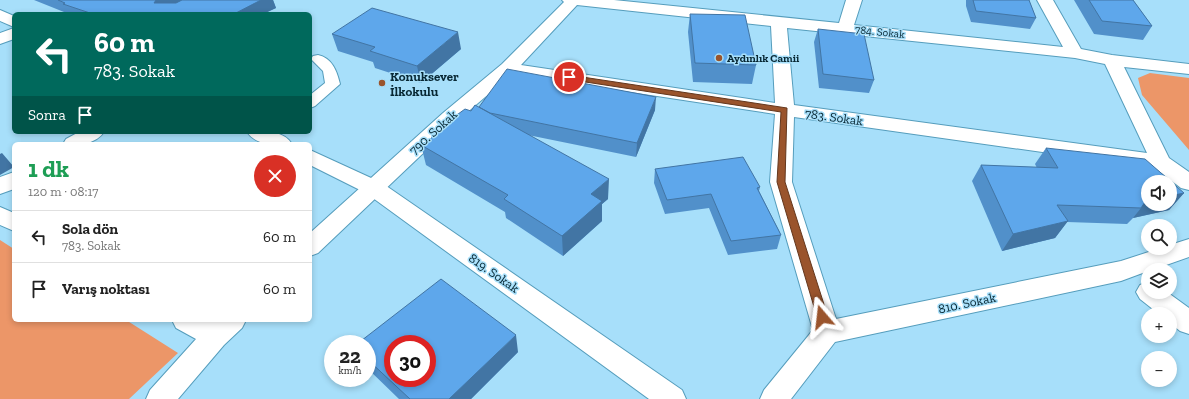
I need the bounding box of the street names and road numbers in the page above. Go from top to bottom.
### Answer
street label: 784. Sokak [854,23,906,41]
street label: 783. Sokak [804,105,864,129]
street label: 790. Sokak [406,106,460,157]
street label: 819. Sokak [466,250,522,296]
street label: 810. Sokak [937,290,997,316]

